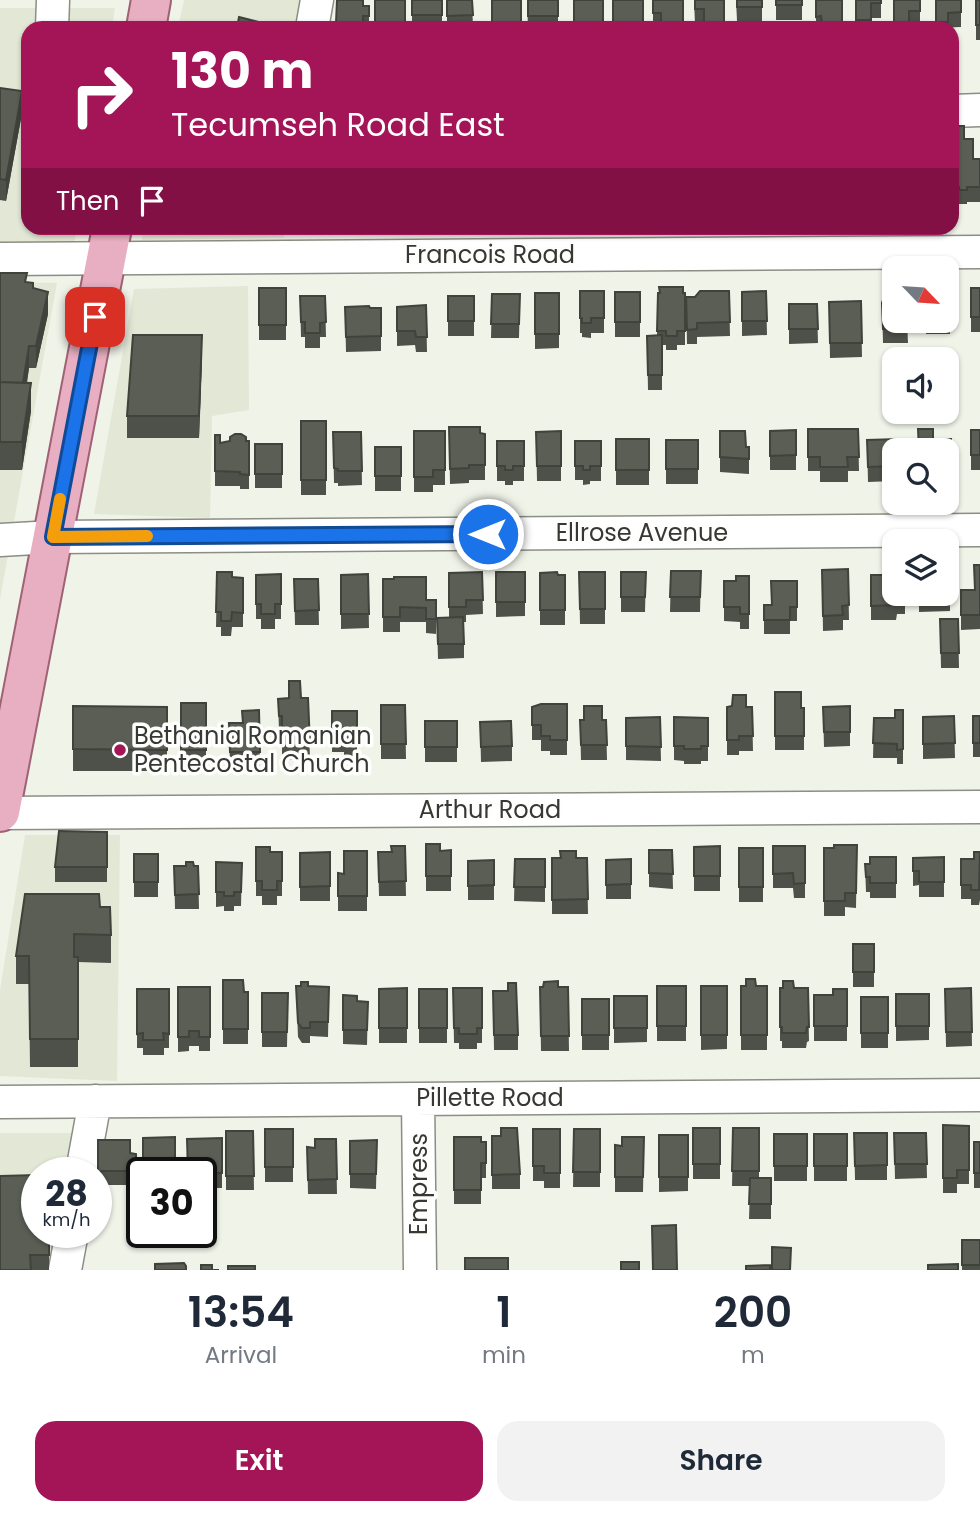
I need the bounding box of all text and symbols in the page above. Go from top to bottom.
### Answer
text: 130 m [171,37,313,105]
icon: right [56,49,147,140]
text: Tecumseh Road East [171,102,505,147]
icon: arrive [133,182,171,220]
text: Then [56,183,119,219]
street label: Francois Road [405,238,575,271]
north arrow [882,256,959,332]
map controls [882,256,959,606]
pin [65,287,125,347]
icon: arrive [76,298,114,336]
button: sound [882,347,959,424]
button: search [882,438,959,515]
position arrow [451,497,525,571]
street label: Ellrose Avenue [556,516,728,549]
button: layers [882,529,959,606]
place label: Bethania Romanian Pentecostal Church [134,719,372,780]
marker: Bethania Romanian Pentecostal Church [112,742,128,758]
street label: Arthur Road [419,793,561,826]
street label: Pillette Road [416,1081,564,1114]
street label: Empress [402,1133,435,1235]
speed limit sign: 30 [126,1157,217,1248]
text: 28 [45,1169,88,1218]
text: km/h [43,1207,90,1232]
text: 13:54 [188,1283,294,1342]
text: 1 [496,1283,512,1342]
text: 200 [714,1283,792,1342]
text: Arrival [205,1339,277,1371]
text: min [482,1339,526,1371]
text: m [741,1339,765,1371]
button: Exit [35,1421,483,1501]
button: Share [497,1421,945,1501]

